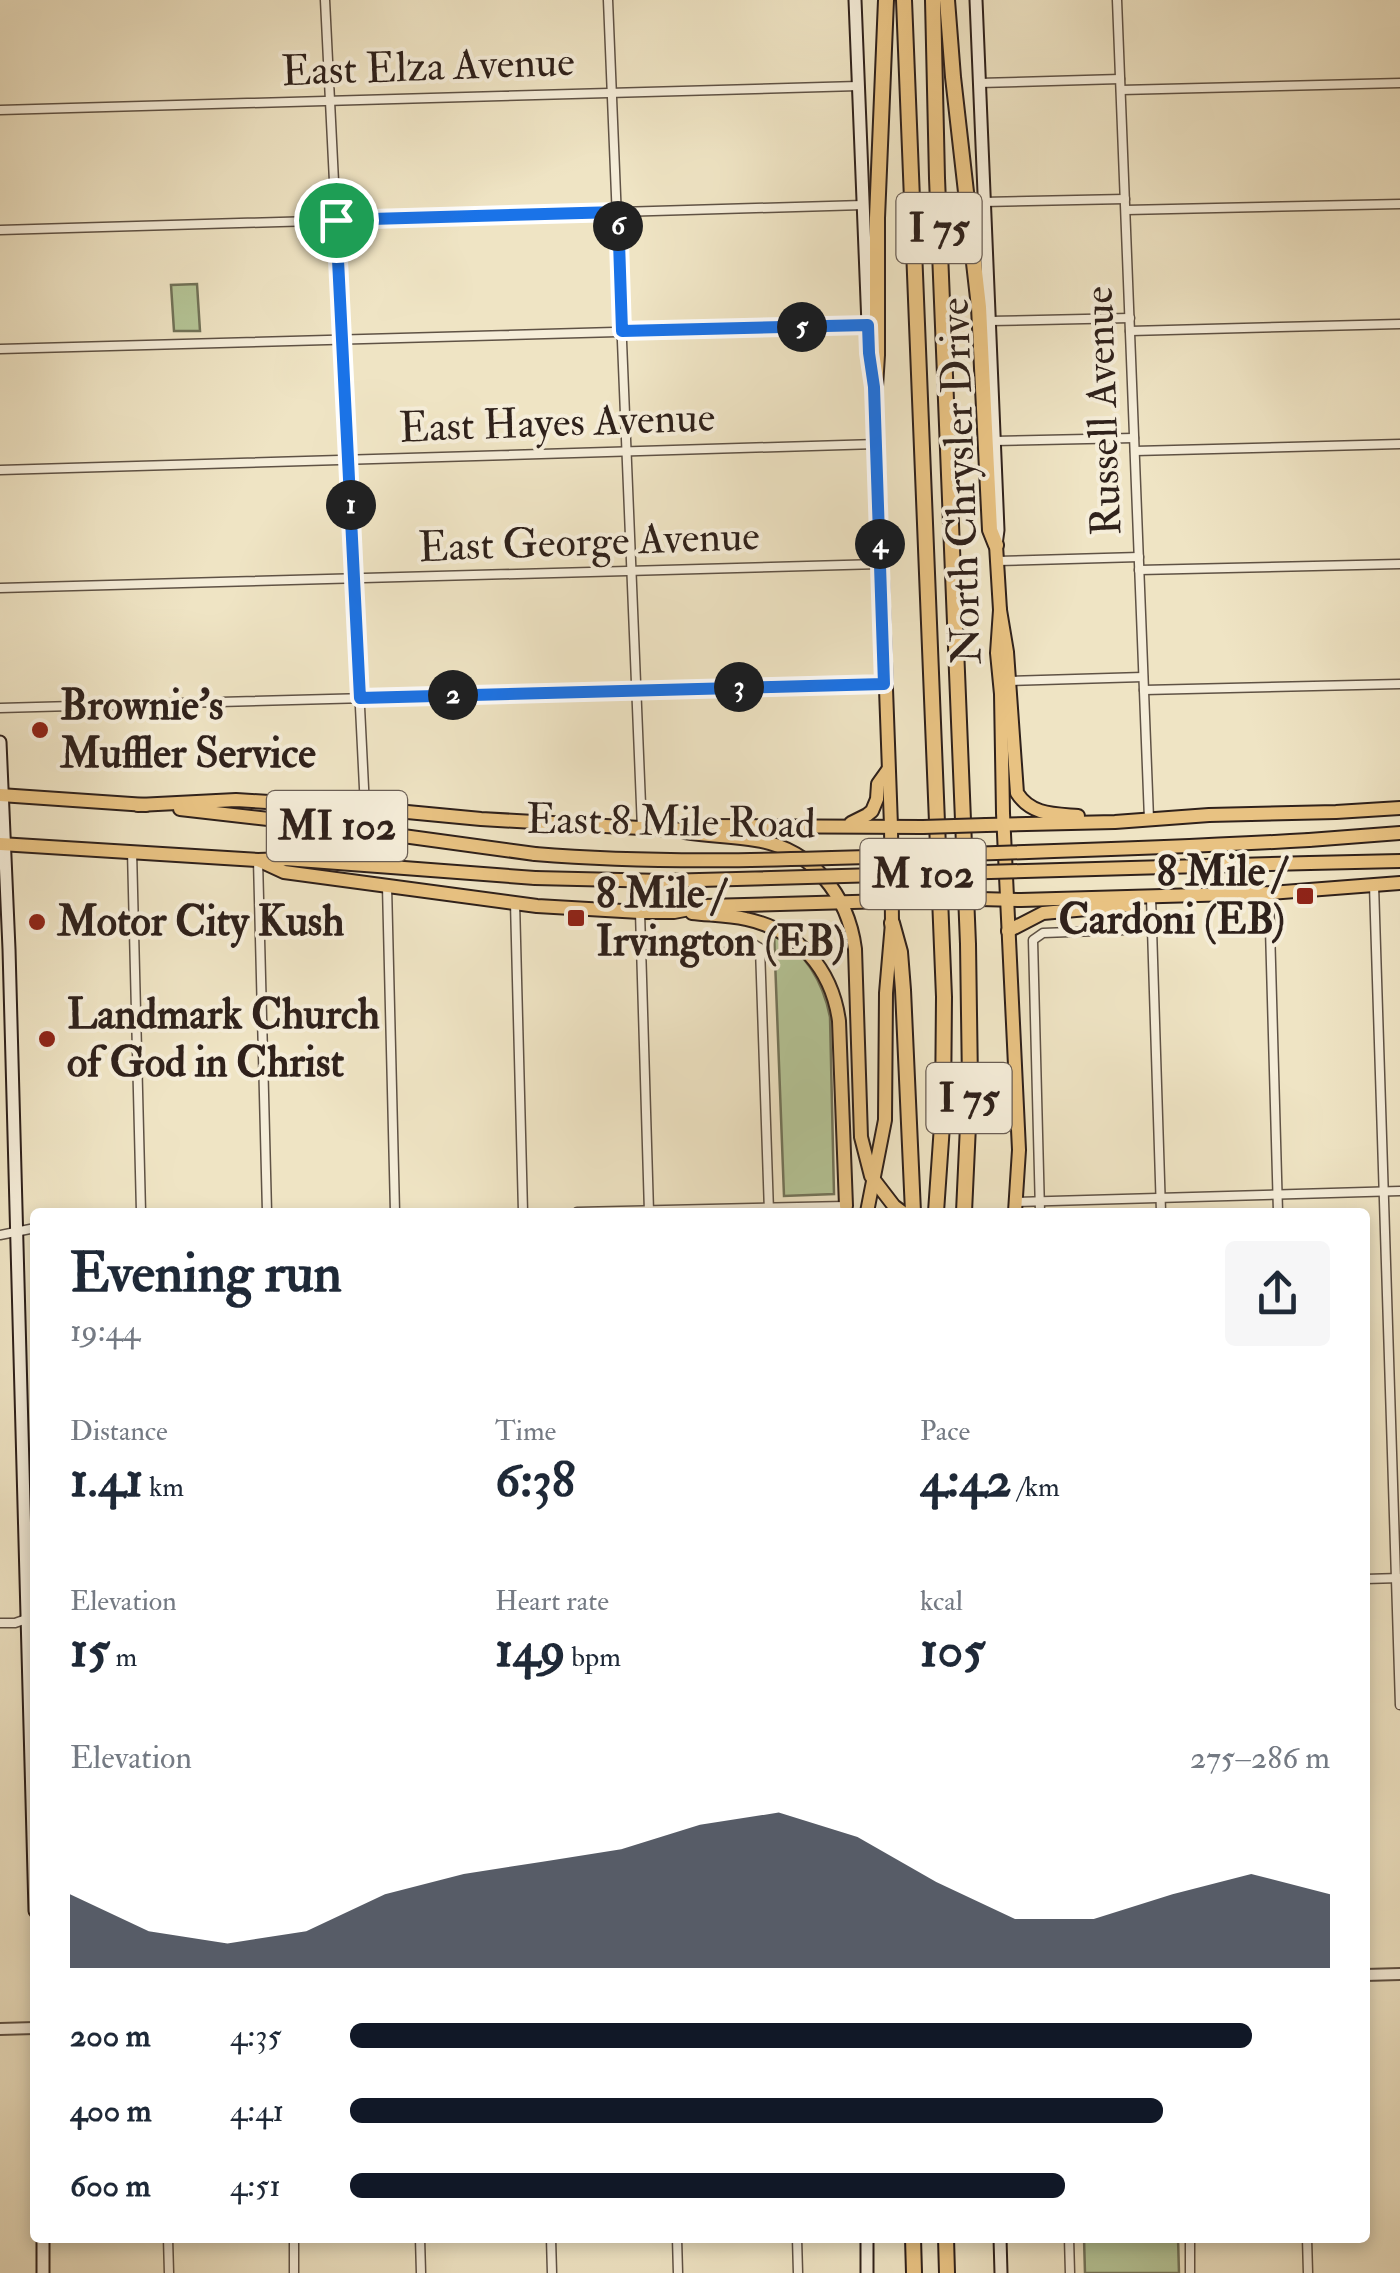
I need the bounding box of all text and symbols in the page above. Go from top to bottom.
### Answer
street label: East Elza Avenue [280,36,576,98]
pin [294,178,379,263]
icon: arrive [309,193,364,248]
road number: I 75 [896,193,982,263]
pin: 6 [593,201,643,251]
text: 6 [611,208,625,243]
street label: Russell Avenue [1073,285,1133,537]
street label: North Chrysler Drive [929,297,993,665]
pin: 5 [777,302,827,352]
text: 5 [796,309,808,344]
street label: East Hayes Avenue [398,391,716,455]
pin: 1 [326,480,376,530]
text: 1 [346,487,356,522]
street label: East George Avenue [417,510,761,574]
pin: 4 [855,519,905,569]
text: 4 [872,526,888,561]
pin: 3 [714,662,764,712]
text: 3 [734,669,744,704]
pin: 2 [428,670,478,720]
text: 2 [446,677,460,712]
place label: Brownie's Muffler Service [59,680,316,780]
marker: Brownie's Muffler Service [29,719,51,741]
road number: MI 102 [267,791,407,861]
street label: East 8 Mile Road [526,793,817,851]
road number: M 102 [860,839,986,909]
place label: 8 Mile / Cardoni (EB) [1059,846,1289,946]
place label: 8 Mile / Irvington (EB) [596,868,845,968]
marker: 8 Mile / Cardoni (EB) [1294,885,1316,907]
place label: Motor City Kush [56,896,344,949]
marker: 8 Mile / Irvington (EB) [565,907,587,929]
marker: Motor City Kush [26,911,48,933]
place label: Landmark Church of God in Christ [67,989,380,1089]
marker: Landmark Church of God in Christ [36,1028,58,1050]
road number: I 75 [926,1063,1012,1133]
text: Evening run [70,1239,342,1308]
button: share [1225,1241,1330,1346]
text: 19:44 [70,1311,140,1351]
text: Distance [70,1414,168,1449]
text: Time [495,1414,556,1449]
text: Pace [920,1414,970,1449]
text: 1.41 [70,1449,143,1512]
text: 6:38 [495,1449,575,1512]
text: 4:42 [920,1449,1012,1512]
text: km [143,1470,184,1505]
text: /km [1012,1470,1060,1505]
text: Elevation [70,1584,177,1619]
text: Heart rate [495,1584,609,1619]
text: kcal [920,1584,963,1619]
text: 15 [70,1619,110,1682]
text: 149 [495,1619,565,1682]
text: 105 [920,1619,985,1682]
text: m [110,1640,137,1675]
text: bpm [565,1640,621,1675]
text: Elevation [70,1738,192,1778]
text: 275–286 m [1190,1738,1330,1778]
text: 200 m [70,2016,151,2056]
text: 4:35 [230,2016,282,2056]
text: 400 m [70,2091,152,2131]
text: 4:41 [230,2091,284,2131]
text: 600 m [70,2166,151,2206]
text: 4:51 [230,2166,281,2206]

